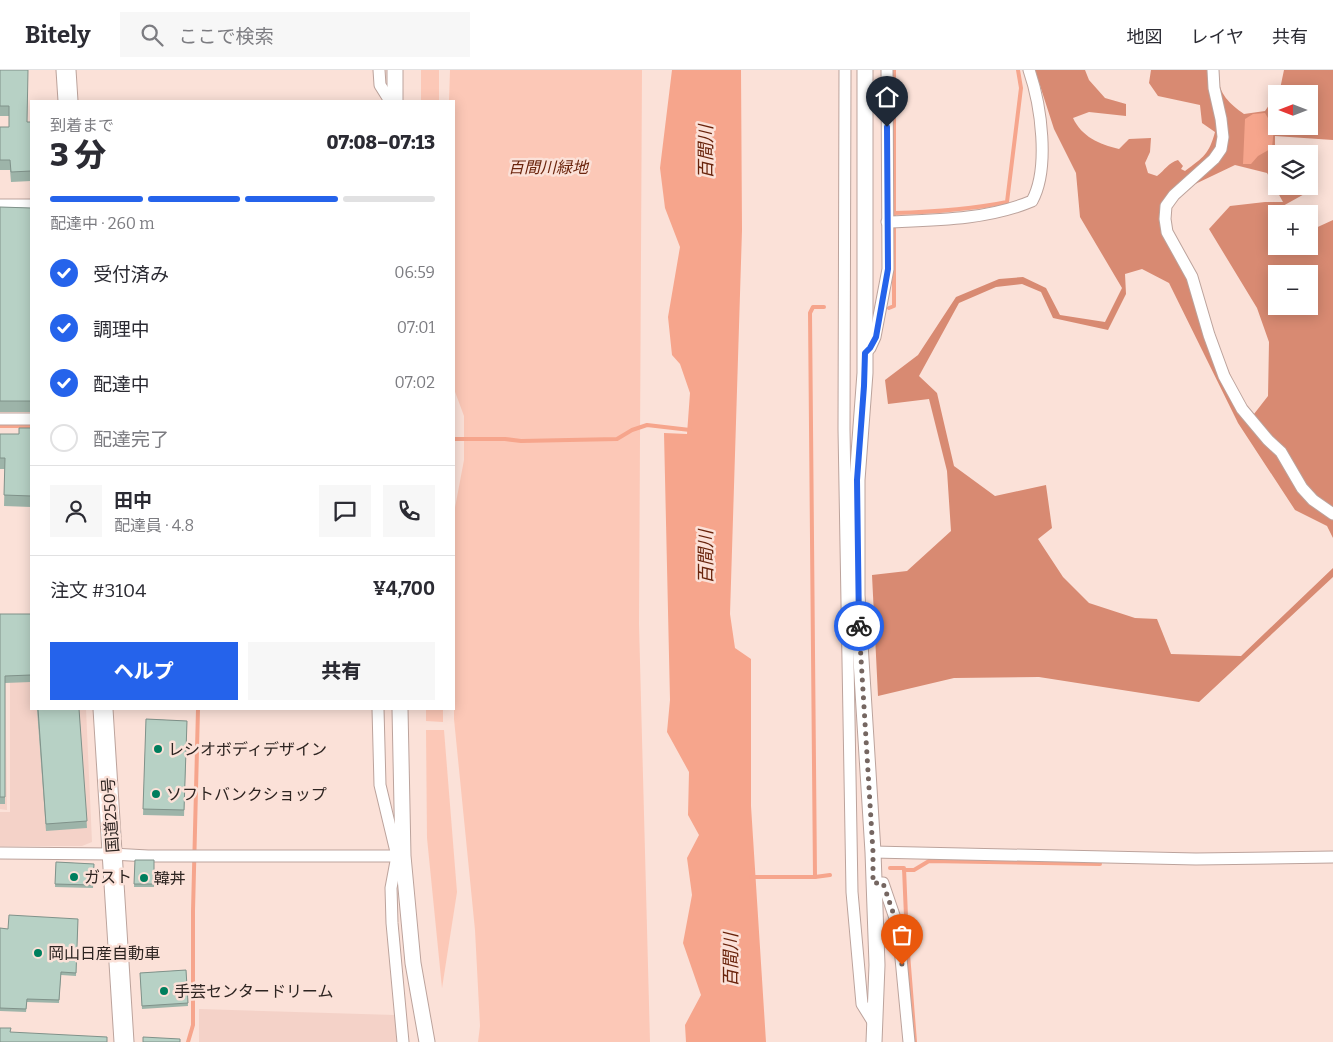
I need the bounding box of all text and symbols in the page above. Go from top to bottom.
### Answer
search box [120,12,470,57]
text: Bitely [25,21,90,49]
icon: search [138,21,166,49]
text: ここで検索 [178,25,274,48]
text: 地図 [1127,26,1163,48]
text: レイヤ [1191,26,1244,48]
text: 共有 [1272,26,1308,48]
pin [866,76,908,127]
icon: home [873,83,901,111]
north arrow [1268,85,1318,135]
map controls [1268,85,1318,315]
text: 到着まで [50,116,114,135]
water label: 百間川 [695,123,717,179]
text: 07:08–07:13 [326,131,435,154]
text: 3 分 [50,136,106,174]
button: layers [1268,145,1318,195]
park label: 百間川緑地 [508,158,590,177]
button: + [1268,205,1318,255]
text: 配達中 · 260 m [50,214,155,233]
icon: check [50,259,78,287]
text: 受付済み [93,263,169,286]
text: 06:59 [394,263,435,282]
button: − [1268,265,1318,315]
icon: check [50,314,78,342]
text: 調理中 [93,318,150,341]
text: 07:01 [397,318,435,337]
icon: check [50,369,78,397]
text: 配達中 [93,373,150,396]
text: 07:02 [394,373,435,392]
text: 配達完了 [93,428,169,451]
button: person [50,485,102,537]
button: chat [319,485,371,537]
button: phone [383,485,435,537]
text: 田中 [114,489,152,512]
text: 配達員 · 4.8 [114,516,194,535]
water label: 百間川 [695,528,717,584]
text: ¥4,700 [373,577,435,600]
text: 注文 #3104 [50,579,146,602]
courier [834,601,884,651]
icon: bike [845,612,873,640]
button: ヘルプ [50,642,238,700]
button: 共有 [248,642,435,700]
place label: レシオボディデザイン [168,740,327,759]
marker: レシオボディデザイン [152,743,164,755]
street label: 国道250号 [98,777,123,853]
place label: ソフトバンクショップ [166,785,327,804]
marker: ソフトバンクショップ [150,788,162,800]
place label: ガスト [84,868,132,887]
place label: 韓丼 [154,869,186,888]
marker: ガスト [68,871,80,883]
marker: 韓丼 [138,872,150,884]
pin [881,914,923,965]
icon: bag [888,921,916,949]
water label: 百間川 [720,931,742,987]
place label: 岡山日産自動車 [48,944,160,963]
marker: 岡山日産自動車 [32,947,44,959]
place label: 手芸センタードリーム [174,982,334,1001]
marker: 手芸センタードリーム [158,985,170,997]

